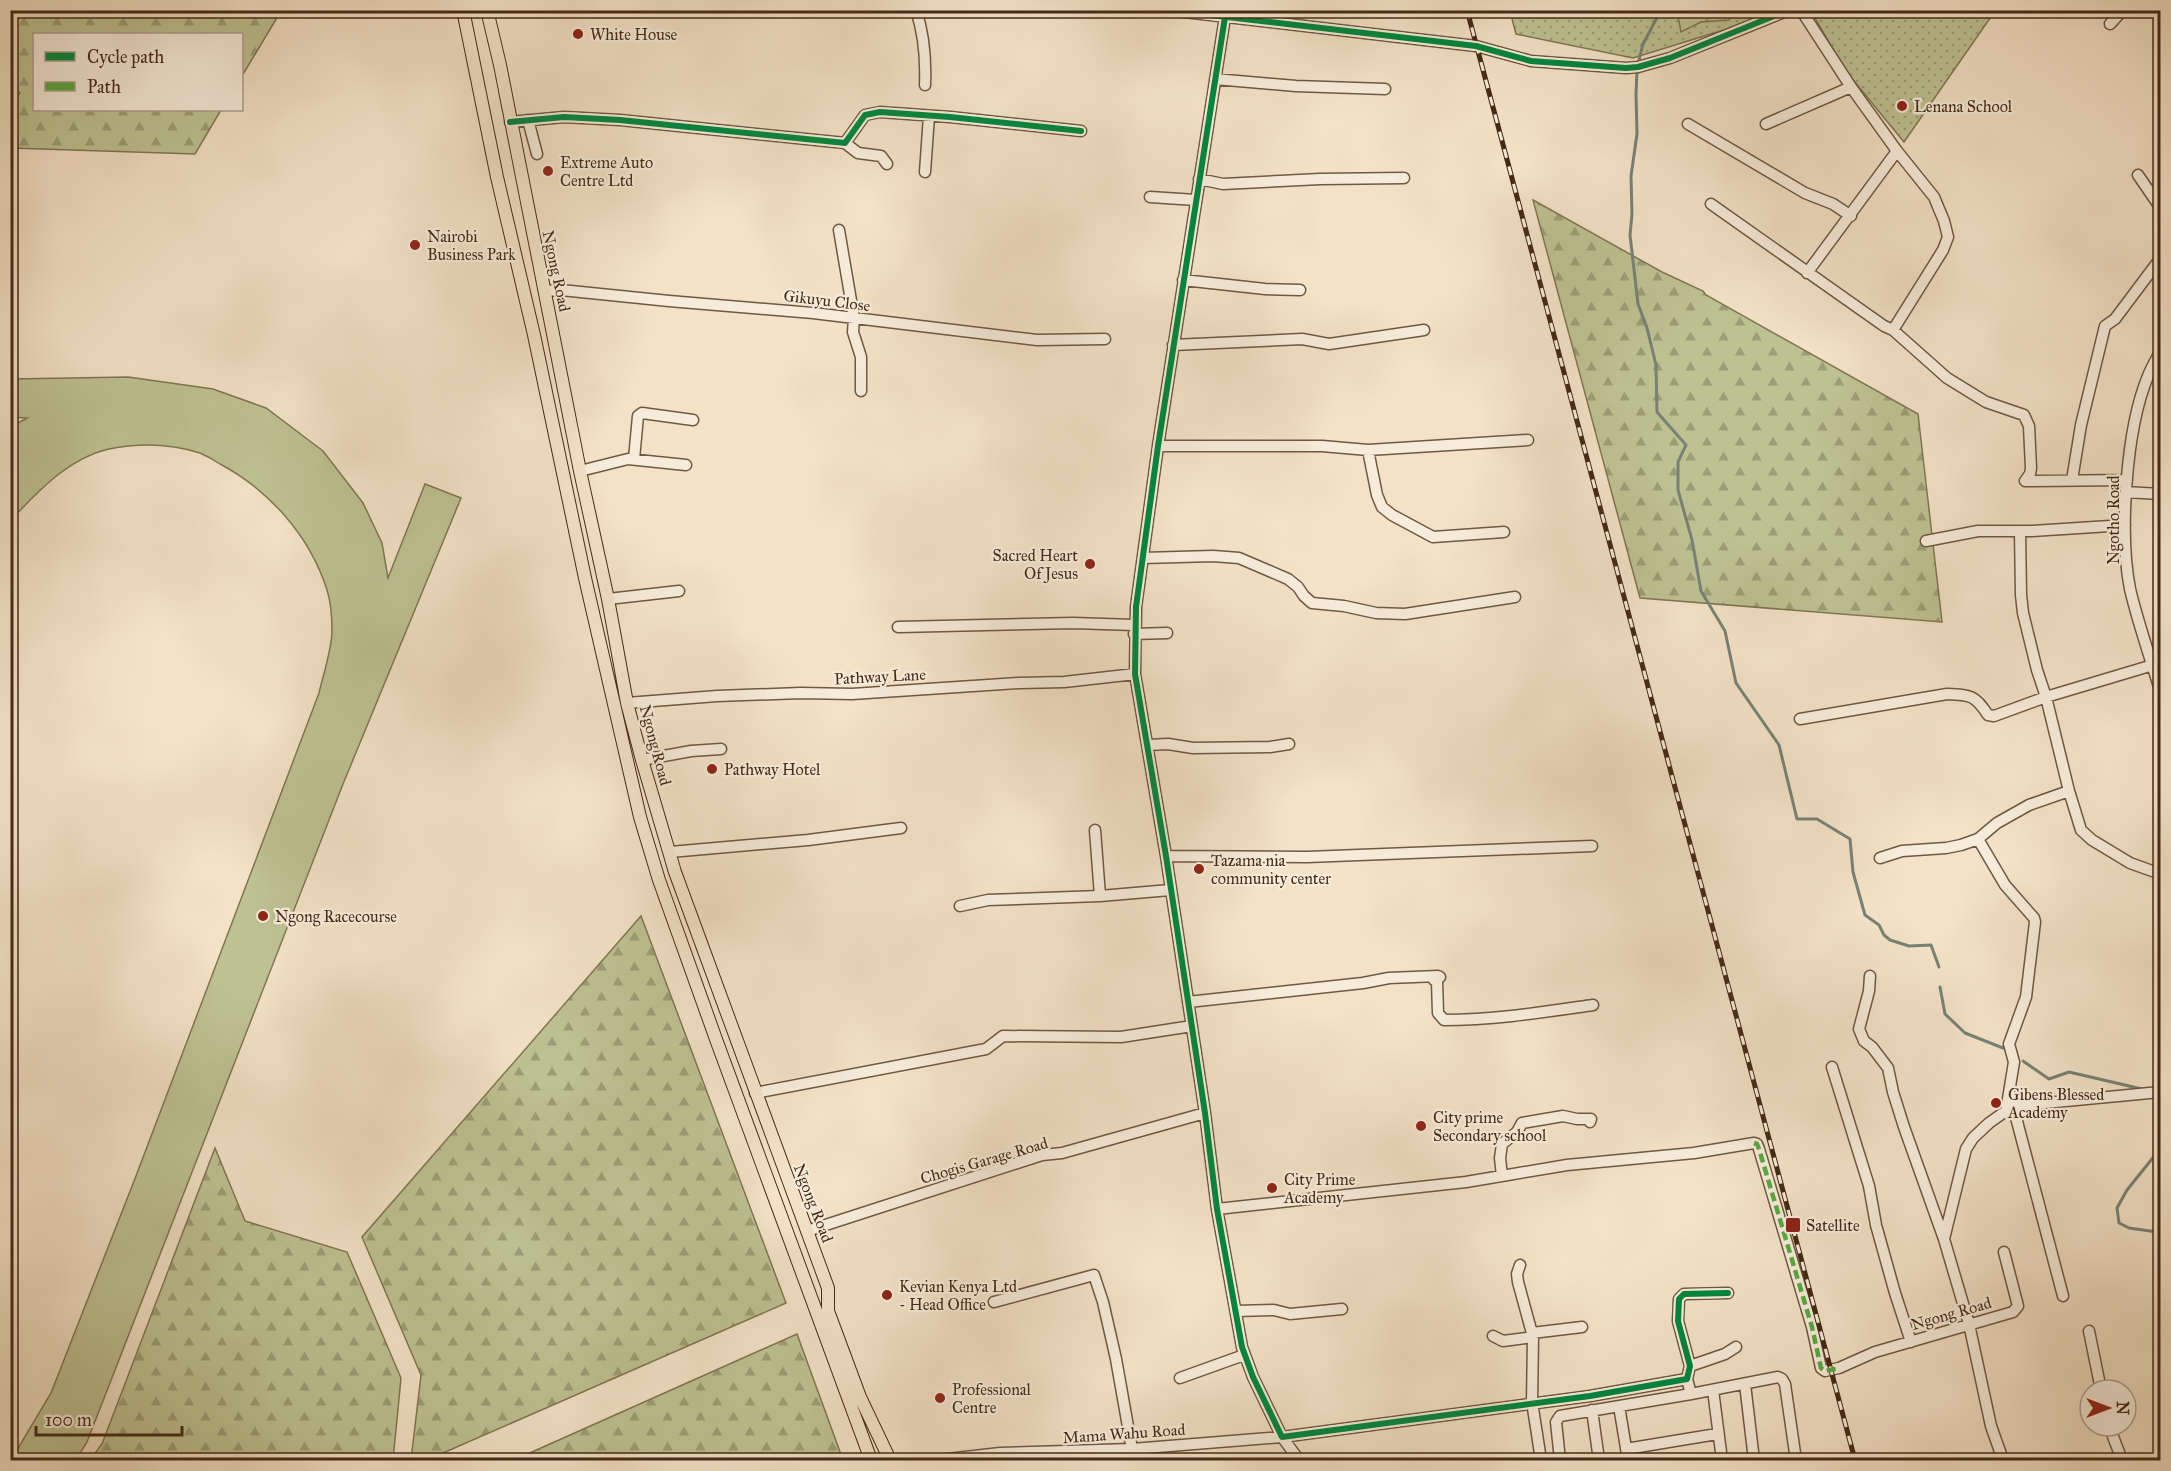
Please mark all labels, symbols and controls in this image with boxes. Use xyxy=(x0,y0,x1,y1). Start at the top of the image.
place label: White House xyxy=(590,25,677,44)
marker: White House xyxy=(571,27,585,41)
legend xyxy=(33,33,243,111)
text: Cycle path xyxy=(87,46,164,68)
text: Path xyxy=(87,76,121,98)
place label: Lenana School xyxy=(1914,97,2013,116)
marker: Lenana School xyxy=(1895,99,1909,113)
place label: Extreme Auto Centre Ltd xyxy=(560,153,653,190)
marker: Extreme Auto Centre Ltd xyxy=(541,164,555,178)
place label: Nairobi Business Park xyxy=(427,227,516,264)
street label: Ngong Road xyxy=(538,229,574,314)
marker: Nairobi Business Park xyxy=(408,238,422,252)
street label: Gikuyu Close xyxy=(782,286,872,315)
street label: Ngotho Road xyxy=(2104,475,2124,565)
place label: Sacred Heart Of Jesus xyxy=(993,546,1078,584)
marker: Sacred Heart Of Jesus xyxy=(1083,557,1097,571)
street label: Pathway Lane xyxy=(834,665,927,688)
street label: Ngong Road xyxy=(635,703,675,788)
place label: Pathway Hotel xyxy=(724,760,821,779)
marker: Pathway Hotel xyxy=(705,762,719,776)
place label: Tazama nia community center xyxy=(1211,851,1331,888)
marker: Tazama nia community center xyxy=(1192,862,1206,876)
place label: Ngong Racecourse xyxy=(275,907,397,927)
marker: Ngong Racecourse xyxy=(256,909,270,923)
place label: Gibens Blessed Academy xyxy=(2007,1085,2104,1122)
marker: Gibens Blessed Academy xyxy=(1989,1096,2003,1110)
place label: City prime Secondary school xyxy=(1433,1108,1547,1145)
marker: City prime Secondary school xyxy=(1414,1119,1428,1133)
street label: Chogis Garage Road xyxy=(918,1133,1050,1189)
street label: Ngong Road xyxy=(789,1161,837,1246)
place label: City Prime Academy xyxy=(1283,1170,1356,1207)
marker: City Prime Academy xyxy=(1265,1181,1279,1195)
marker: Satellite xyxy=(1784,1216,1802,1234)
place label: Satellite xyxy=(1806,1216,1860,1235)
place label: Kevian Kenya Ltd - Head Office xyxy=(899,1277,1017,1314)
marker: Kevian Kenya Ltd - Head Office xyxy=(880,1288,894,1302)
street label: Ngong Road xyxy=(1909,1293,1994,1335)
north arrow xyxy=(2078,1378,2138,1438)
place label: Professional Centre xyxy=(952,1380,1032,1417)
marker: Professional Centre xyxy=(933,1391,947,1405)
scale bar xyxy=(36,1399,182,1437)
text: N xyxy=(2113,1401,2132,1415)
text: 100 m xyxy=(45,1409,92,1431)
street label: Mama Wahu Road xyxy=(1062,1420,1186,1447)

